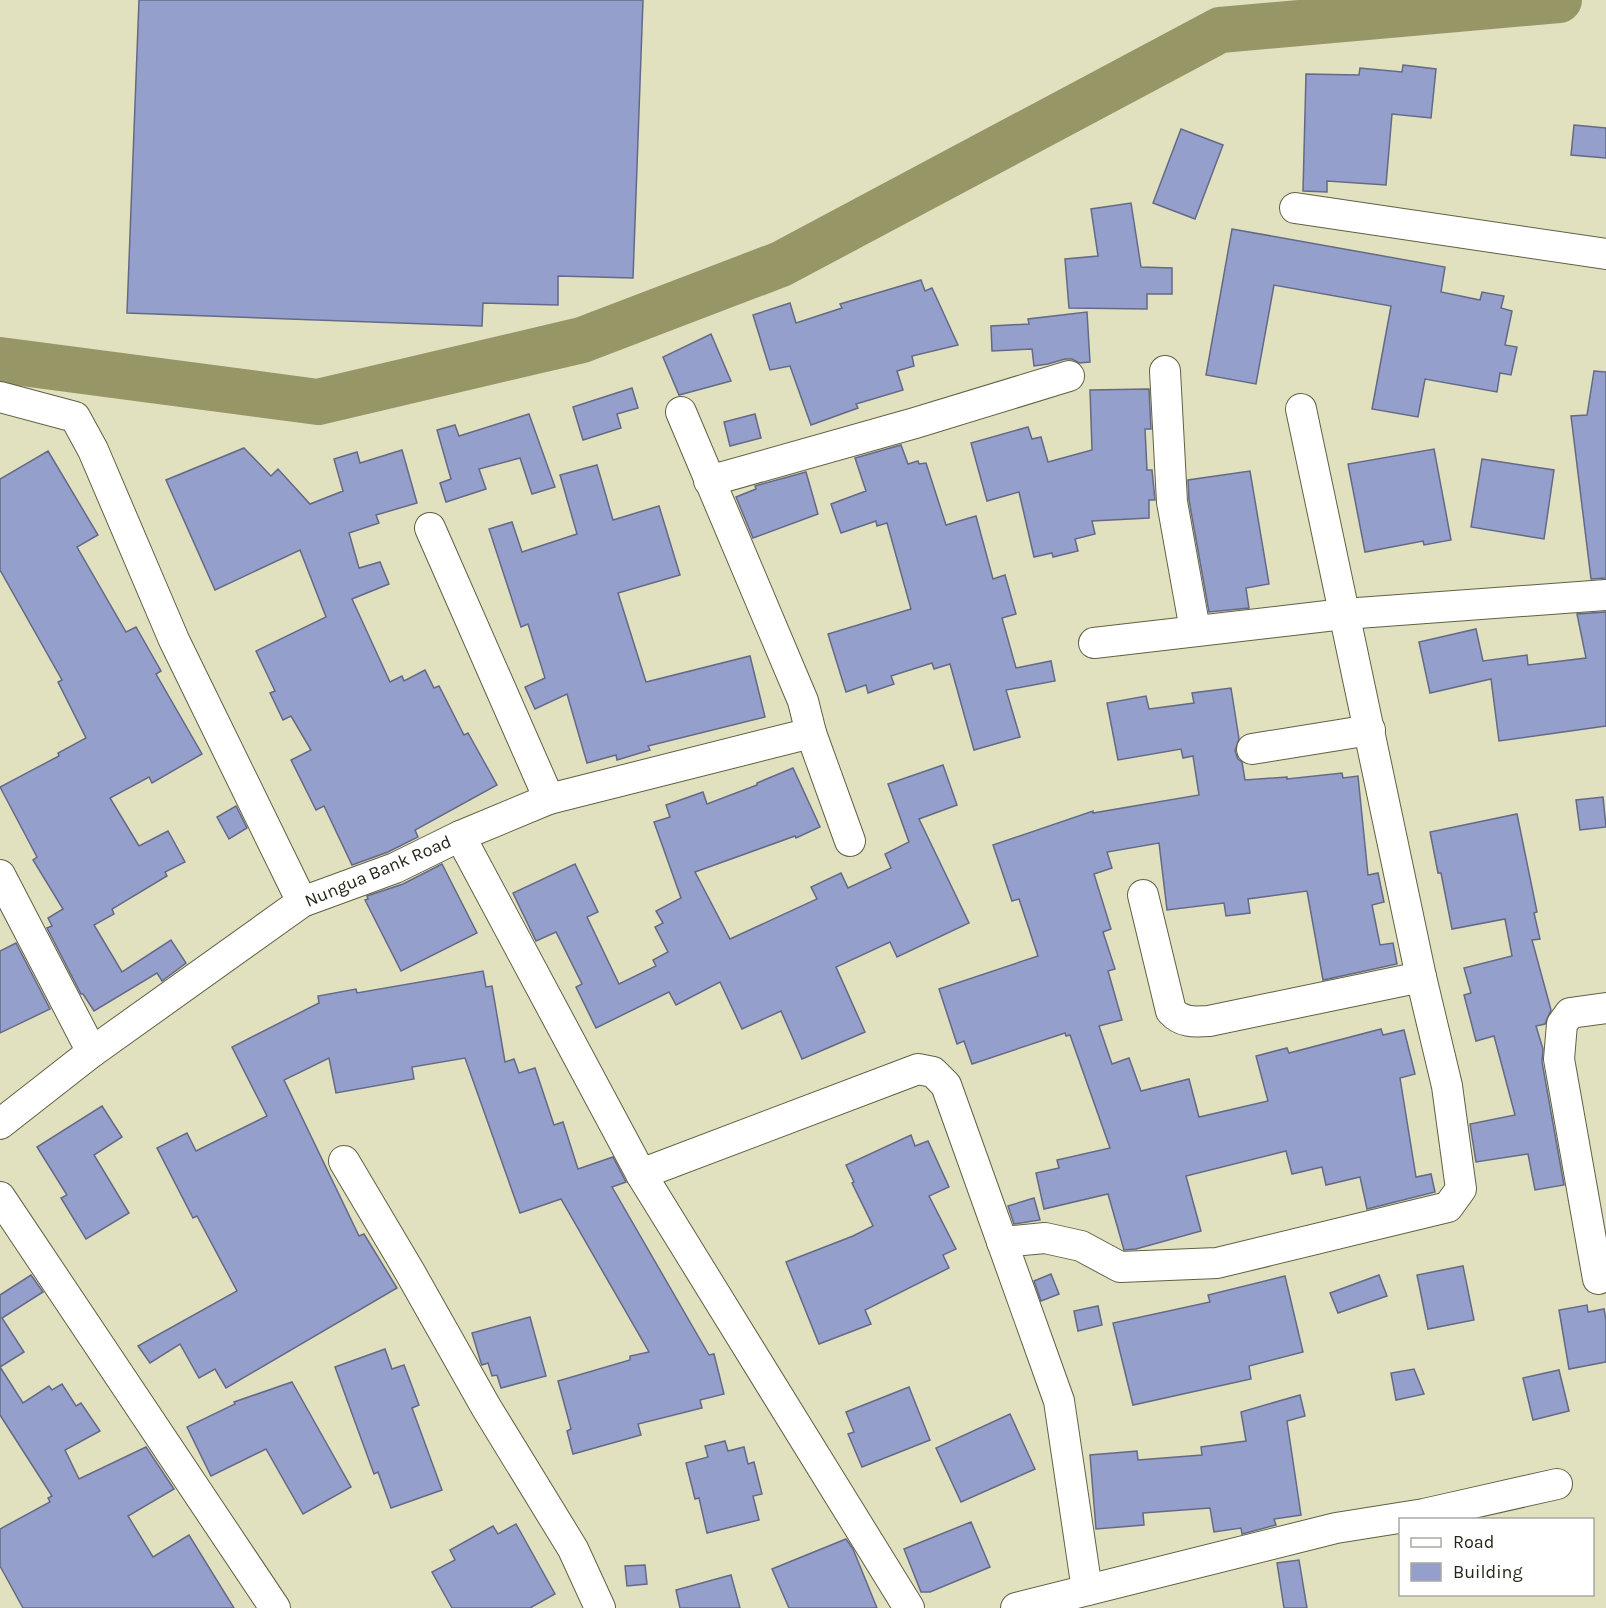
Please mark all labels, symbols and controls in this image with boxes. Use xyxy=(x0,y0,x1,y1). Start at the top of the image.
street label: Nungua Bank Road xyxy=(301,830,455,912)
legend xyxy=(1399,1518,1594,1596)
text: Road xyxy=(1453,1531,1494,1553)
text: Building xyxy=(1453,1561,1523,1583)

